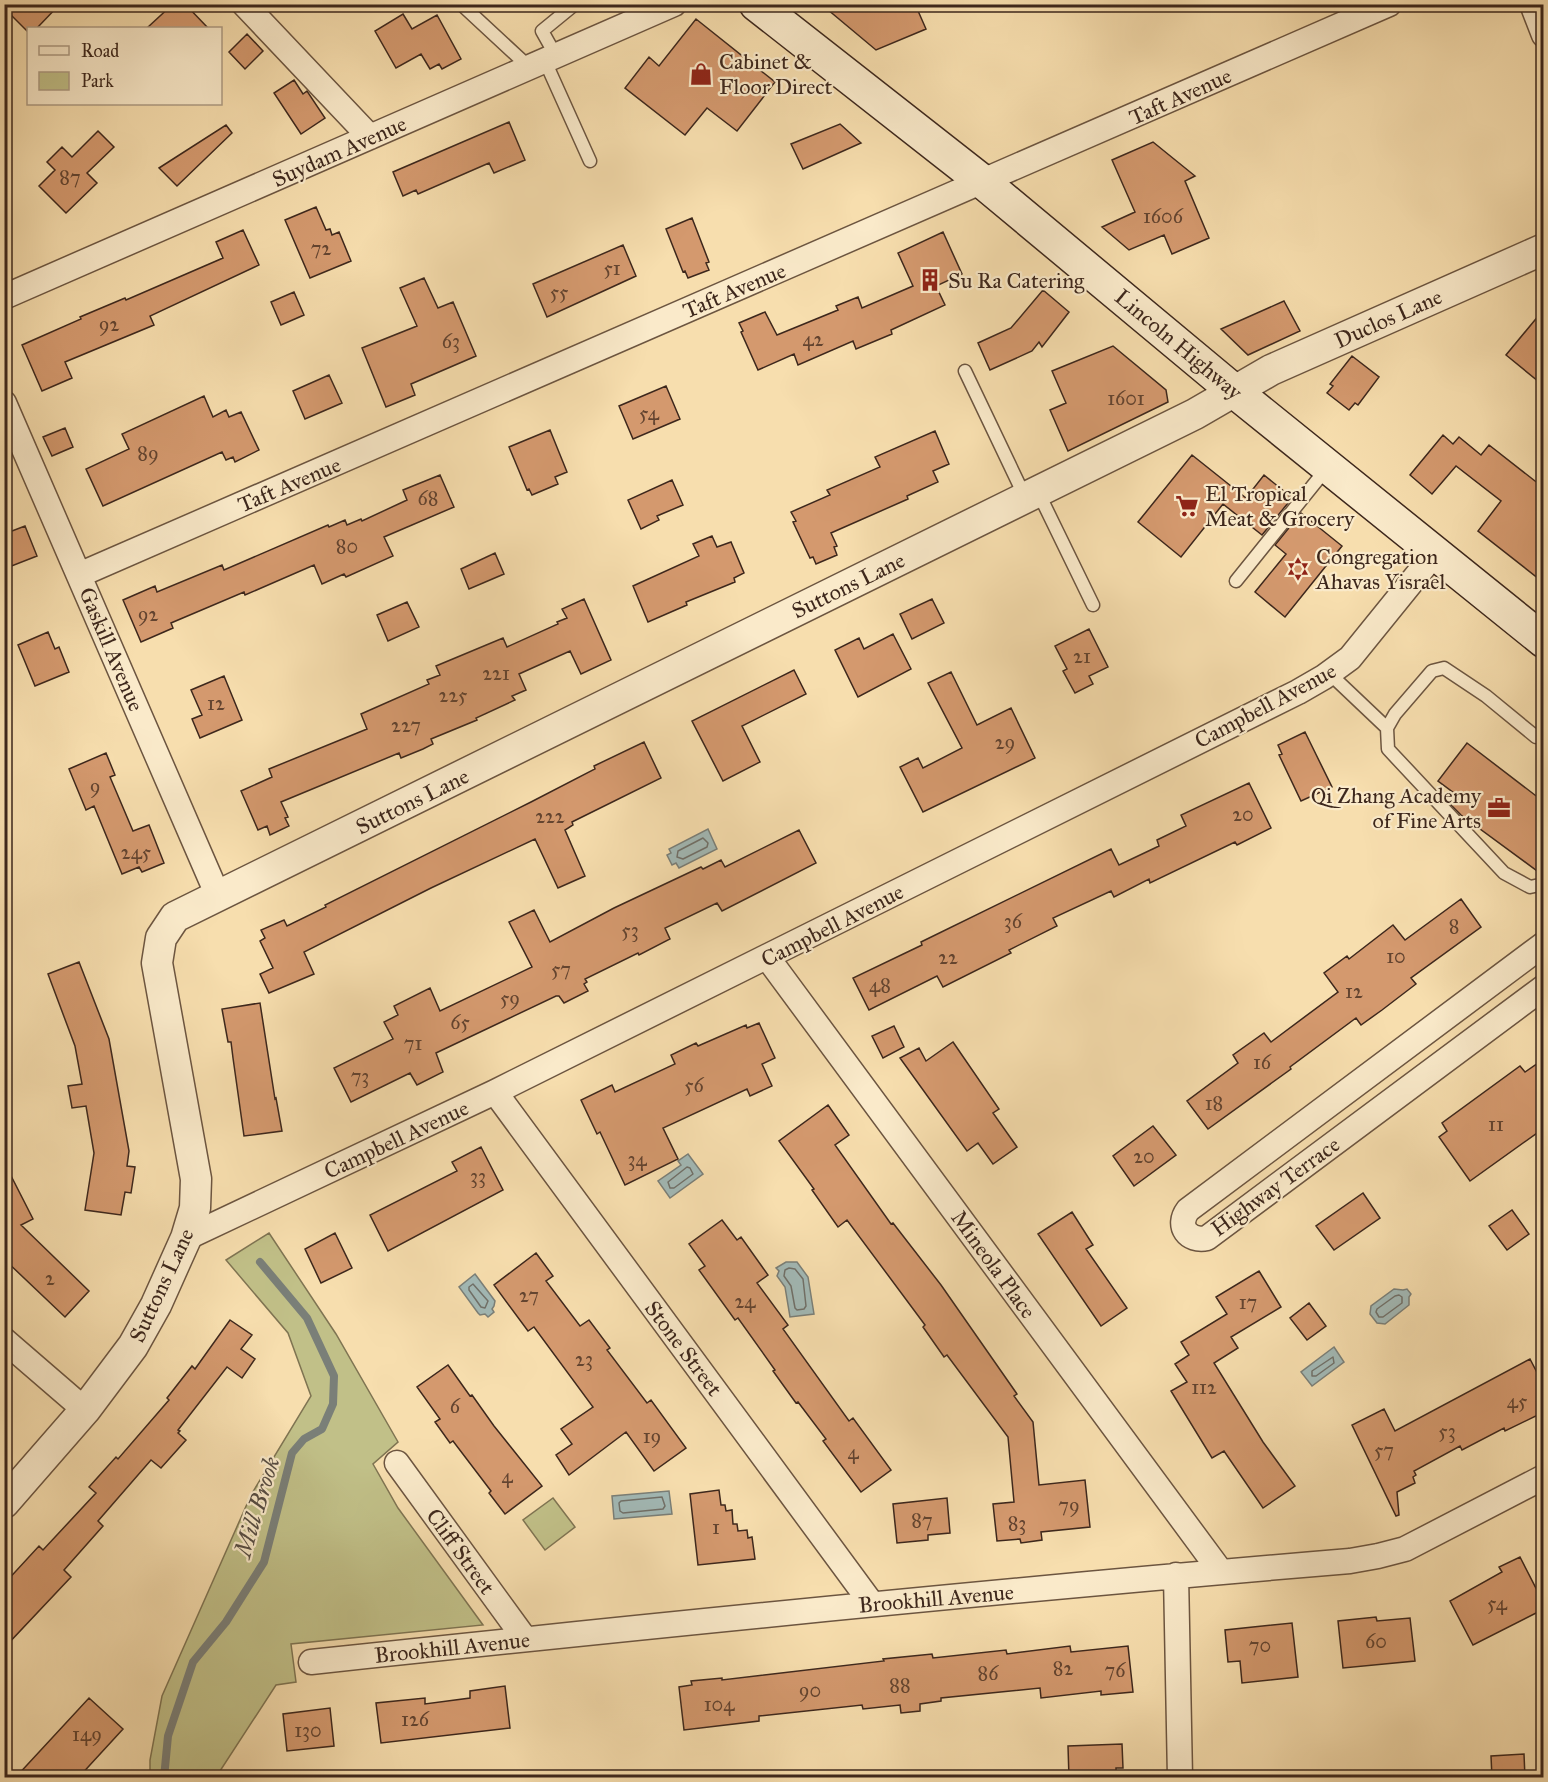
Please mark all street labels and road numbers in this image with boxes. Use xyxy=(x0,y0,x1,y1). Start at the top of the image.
street label: Taft Avenue xyxy=(1125,62,1236,131)
street label: Suydam Avenue xyxy=(268,110,410,193)
street label: Taft Avenue xyxy=(679,257,790,324)
street label: Lincoln Highway xyxy=(1109,283,1248,406)
street label: Duclos Lane xyxy=(1330,283,1446,354)
street label: Taft Avenue xyxy=(234,451,345,518)
street label: Suttons Lane xyxy=(787,546,909,624)
street label: Gaskill Avenue xyxy=(73,583,150,715)
street label: Campbell Avenue xyxy=(1190,657,1341,754)
street label: Suttons Lane xyxy=(351,762,473,840)
street label: Campbell Avenue xyxy=(756,878,908,973)
street label: Campbell Avenue xyxy=(320,1094,473,1185)
street label: Highway Terrace xyxy=(1206,1131,1345,1242)
street label: Mineola Place xyxy=(945,1205,1042,1324)
street label: Suttons Lane xyxy=(123,1224,200,1346)
street label: Stone Street xyxy=(639,1295,728,1401)
street label: Cliff Street xyxy=(420,1503,501,1600)
street label: Brookhill Avenue xyxy=(857,1578,1015,1619)
street label: Brookhill Avenue xyxy=(373,1626,531,1669)

